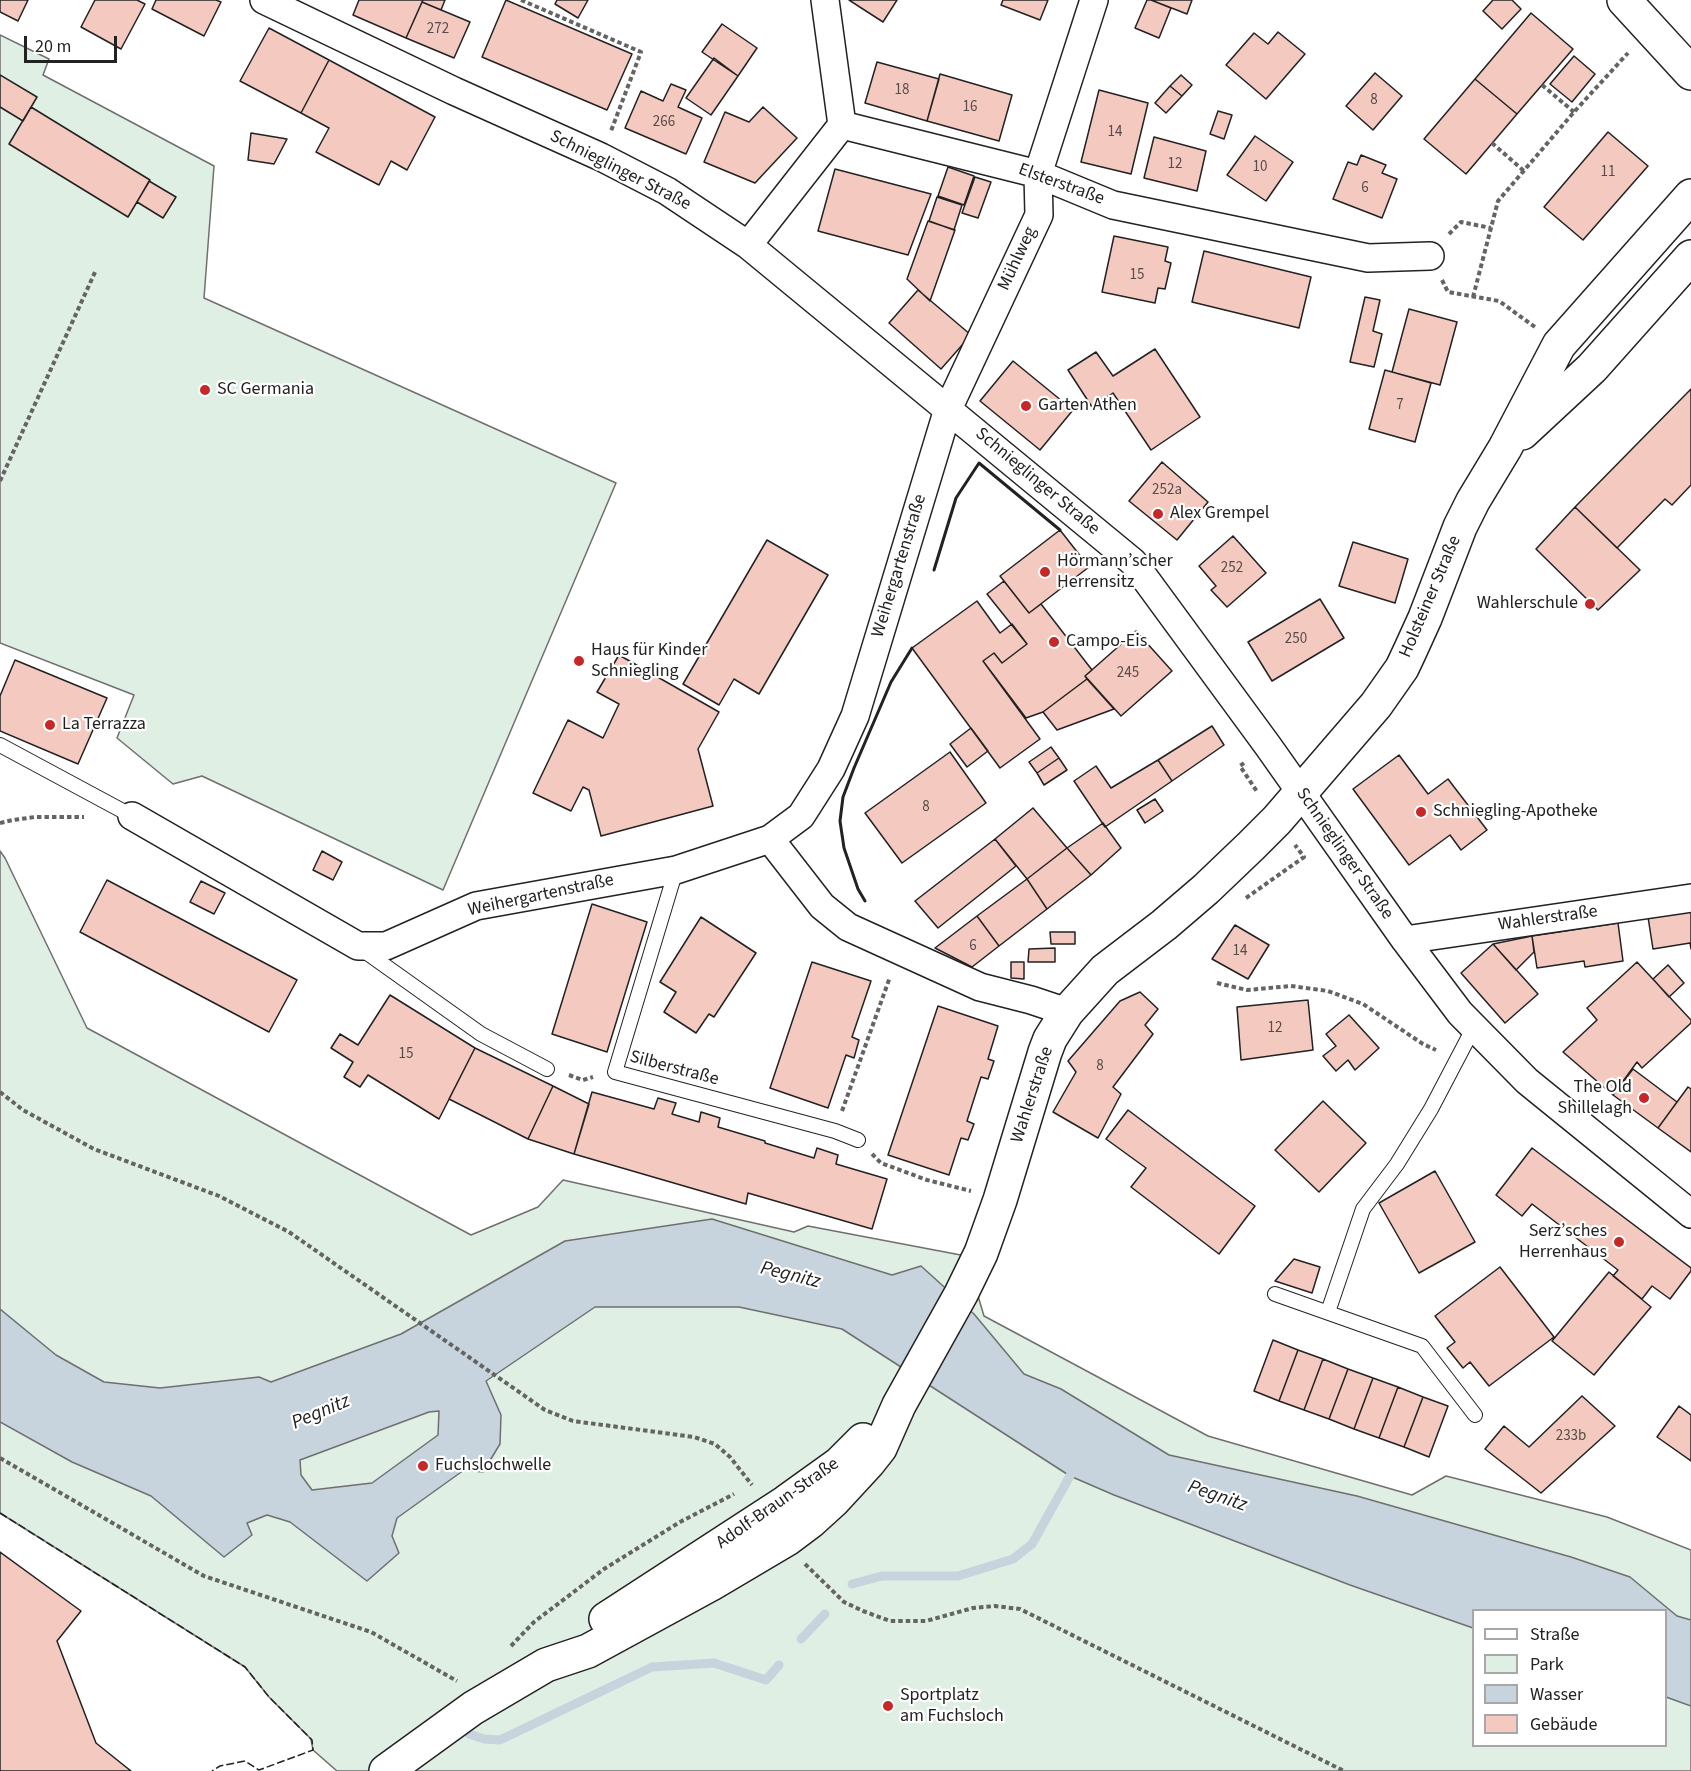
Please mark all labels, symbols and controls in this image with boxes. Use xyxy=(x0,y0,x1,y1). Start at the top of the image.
house number: 272 xyxy=(427,21,449,39)
scale bar xyxy=(27,24,120,62)
text: 20 m xyxy=(35,34,71,59)
house number: 18 xyxy=(895,82,909,100)
house number: 8 xyxy=(1370,92,1378,110)
house number: 16 xyxy=(963,99,977,117)
house number: 266 xyxy=(653,114,675,132)
house number: 14 xyxy=(1108,124,1122,142)
street label: Schnieglinger Straße xyxy=(546,126,694,216)
house number: 12 xyxy=(1168,156,1182,174)
house number: 10 xyxy=(1253,159,1267,177)
street label: Elsterstraße xyxy=(1015,160,1107,210)
house number: 11 xyxy=(1601,164,1615,182)
house number: 6 xyxy=(1361,180,1369,198)
street label: Mühlweg xyxy=(994,224,1042,294)
house number: 15 xyxy=(1130,267,1144,285)
place label: SC Germania xyxy=(217,379,314,401)
marker: SC Germania xyxy=(198,383,212,397)
place label: Garten Athen xyxy=(1038,395,1137,417)
house number: 7 xyxy=(1396,397,1404,415)
marker: Garten Athen xyxy=(1019,399,1033,413)
street label: Schnieglinger Straße xyxy=(970,424,1104,540)
house number: 252a xyxy=(1152,482,1182,500)
street label: Weihergartenstraße xyxy=(868,492,932,640)
place label: Alex Grempel xyxy=(1170,503,1269,525)
marker: Alex Grempel xyxy=(1151,507,1165,521)
street label: Holsteiner Straße xyxy=(1396,533,1466,661)
place label: Hörmann’scher Herrensitz xyxy=(1057,551,1173,594)
house number: 252 xyxy=(1221,560,1243,578)
marker: Hörmann’scher Herrensitz xyxy=(1038,565,1052,579)
place label: Wahlerschule xyxy=(1477,593,1578,615)
marker: Wahlerschule xyxy=(1583,597,1597,611)
place label: Campo-Eis xyxy=(1066,631,1147,653)
house number: 250 xyxy=(1285,631,1307,649)
marker: Campo-Eis xyxy=(1047,635,1061,649)
place label: Haus für Kinder Schniegling xyxy=(591,640,707,682)
marker: Haus für Kinder Schniegling xyxy=(572,654,586,668)
house number: 245 xyxy=(1117,665,1139,683)
place label: La Terrazza xyxy=(62,714,146,736)
marker: La Terrazza xyxy=(43,718,57,732)
street label: Schnieglinger Straße xyxy=(1291,784,1397,924)
house number: 8 xyxy=(922,799,930,817)
place label: Schniegling-Apotheke xyxy=(1433,801,1598,823)
marker: Schniegling-Apotheke xyxy=(1414,805,1428,819)
street label: Weihergartenstraße xyxy=(466,870,616,922)
street label: Wahlerstraße xyxy=(1497,901,1599,937)
house number: 6 xyxy=(969,938,977,956)
house number: 14 xyxy=(1233,943,1247,961)
house number: 12 xyxy=(1268,1020,1282,1038)
street label: Wahlerstraße xyxy=(1007,1044,1059,1146)
house number: 15 xyxy=(399,1046,413,1064)
street label: Silberstraße xyxy=(627,1047,721,1091)
house number: 8 xyxy=(1096,1058,1104,1076)
place label: The Old Shillelagh xyxy=(1558,1077,1632,1120)
marker: The Old Shillelagh xyxy=(1637,1091,1651,1105)
place label: Serz’sches Herrenhaus xyxy=(1519,1221,1607,1264)
marker: Serz’sches Herrenhaus xyxy=(1612,1235,1626,1249)
water label: Pegnitz xyxy=(758,1257,822,1295)
water label: Pegnitz xyxy=(288,1390,354,1436)
house number: 233b xyxy=(1556,1428,1586,1446)
street label: Adolf-Braun-Straße xyxy=(713,1454,843,1554)
place label: Fuchslochwelle xyxy=(435,1455,551,1477)
marker: Fuchslochwelle xyxy=(416,1459,430,1473)
water label: Pegnitz xyxy=(1184,1476,1250,1518)
legend xyxy=(1472,1609,1667,1747)
text: Straße xyxy=(1530,1622,1579,1647)
text: Park xyxy=(1530,1652,1564,1677)
text: Wasser xyxy=(1530,1682,1583,1707)
place label: Sportplatz am Fuchsloch xyxy=(900,1685,1004,1728)
marker: Sportplatz am Fuchsloch xyxy=(881,1699,895,1713)
text: Gebäude xyxy=(1530,1712,1598,1737)

